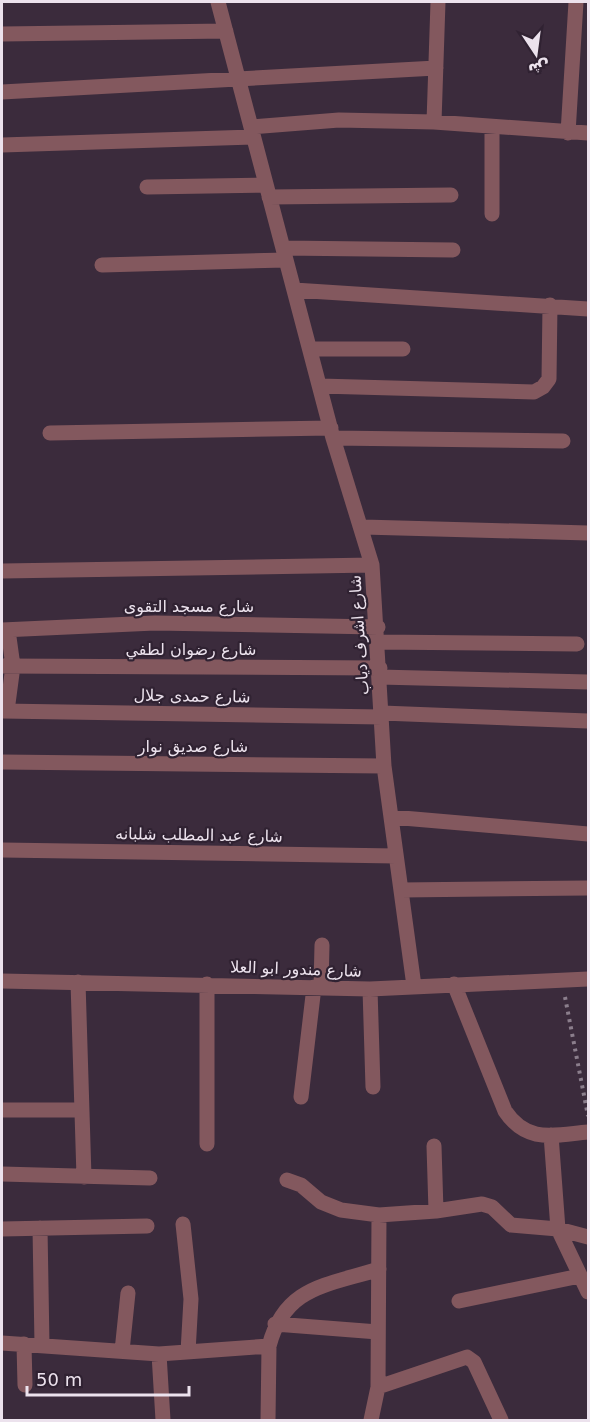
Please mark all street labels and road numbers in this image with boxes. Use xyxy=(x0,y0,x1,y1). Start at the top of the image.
street label: شارع اشرف دياب xyxy=(345,574,374,696)
street label: شارع مسجد التقوى xyxy=(124,597,254,617)
street label: شارع رضوان لطفي xyxy=(126,640,256,660)
street label: شارع حمدى جلال xyxy=(133,685,251,708)
street label: شارع صديق نوار xyxy=(137,737,248,757)
street label: شارع عبد المطلب شلبانه xyxy=(115,824,283,847)
street label: شارع مندور ابو العلا xyxy=(230,957,362,982)

